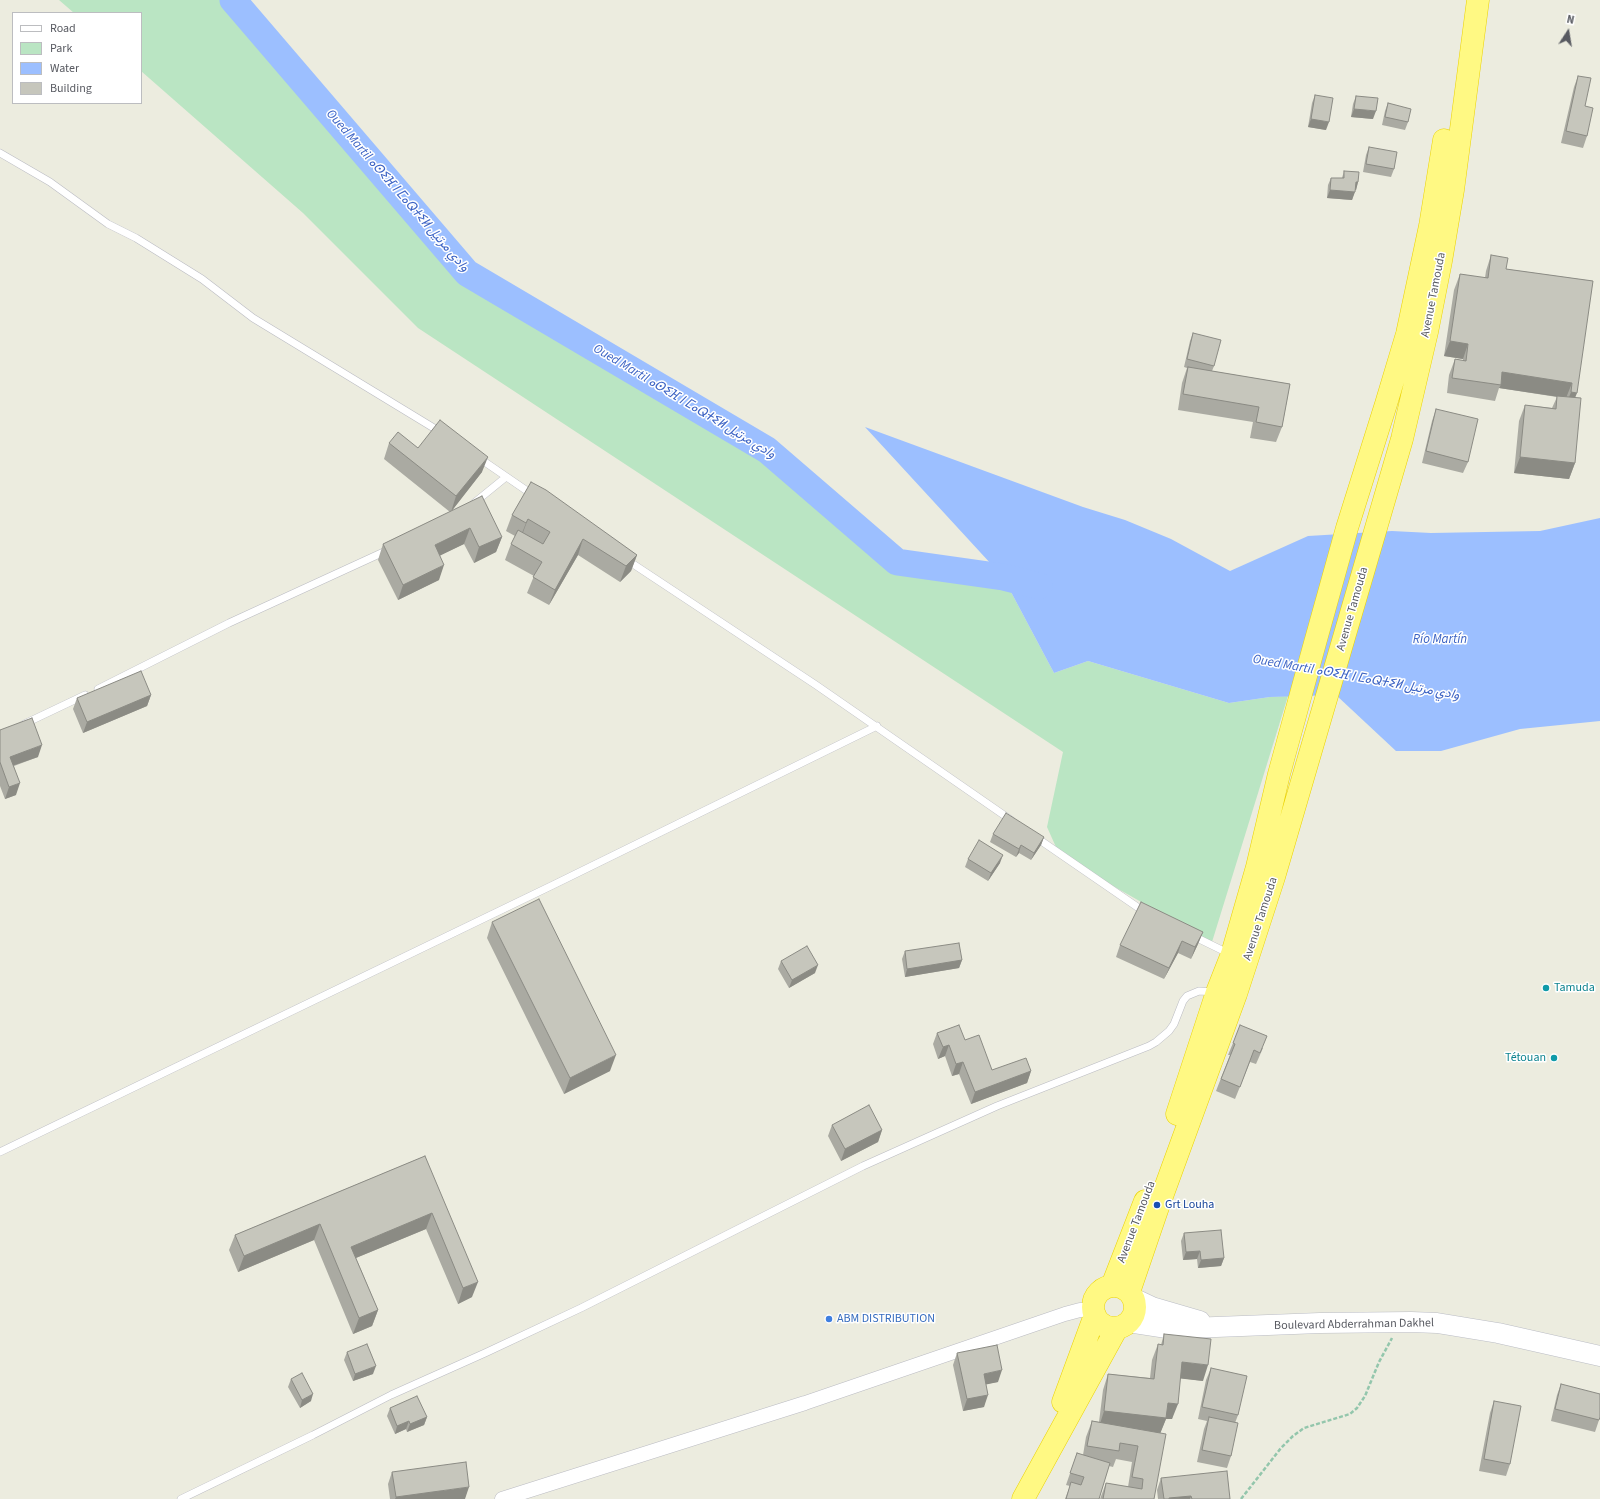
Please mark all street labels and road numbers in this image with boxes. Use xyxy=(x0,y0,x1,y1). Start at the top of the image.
street label: Avenue Tamouda xyxy=(1419,251,1449,339)
street label: Avenue Tamouda xyxy=(1334,565,1372,653)
street label: Avenue Tamouda xyxy=(1241,876,1281,962)
street label: Avenue Tamouda xyxy=(1115,1179,1159,1265)
street label: Boulevard Abderrahman Dakhel xyxy=(1274,1316,1434,1334)

